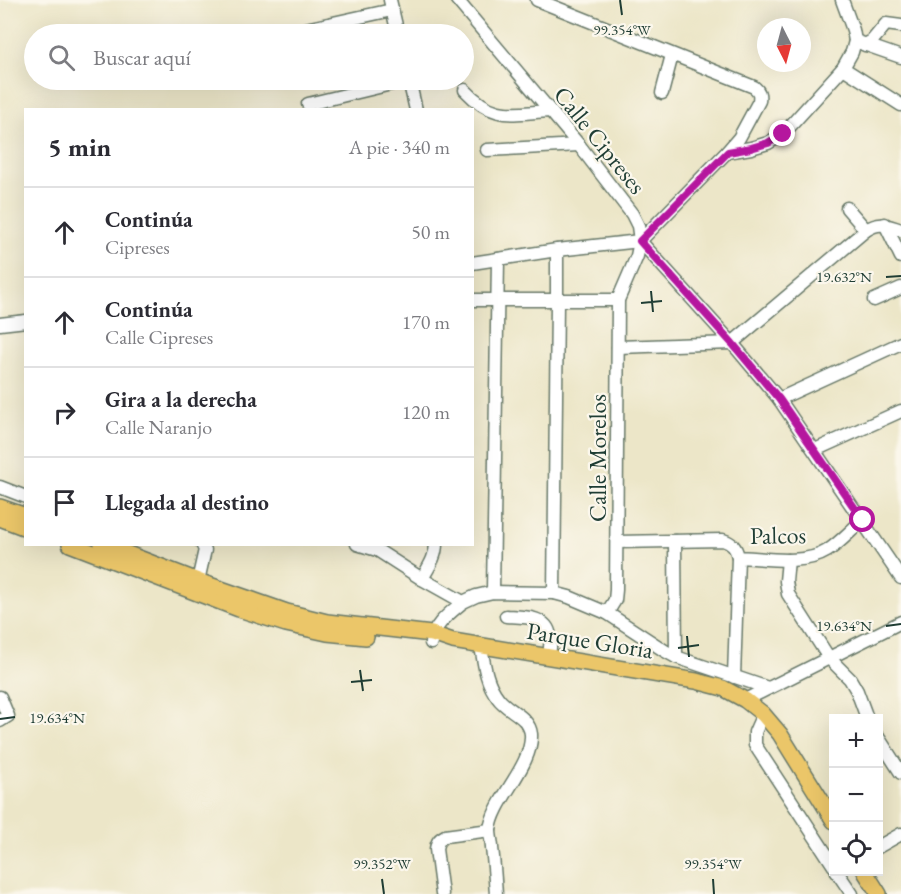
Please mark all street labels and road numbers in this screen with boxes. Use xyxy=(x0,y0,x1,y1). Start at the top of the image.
street label: Calle Cipreses xyxy=(547,80,653,200)
street label: Calle Morelos xyxy=(582,394,613,522)
street label: Palcos xyxy=(750,519,806,551)
street label: Parque Gloria xyxy=(525,615,656,665)

